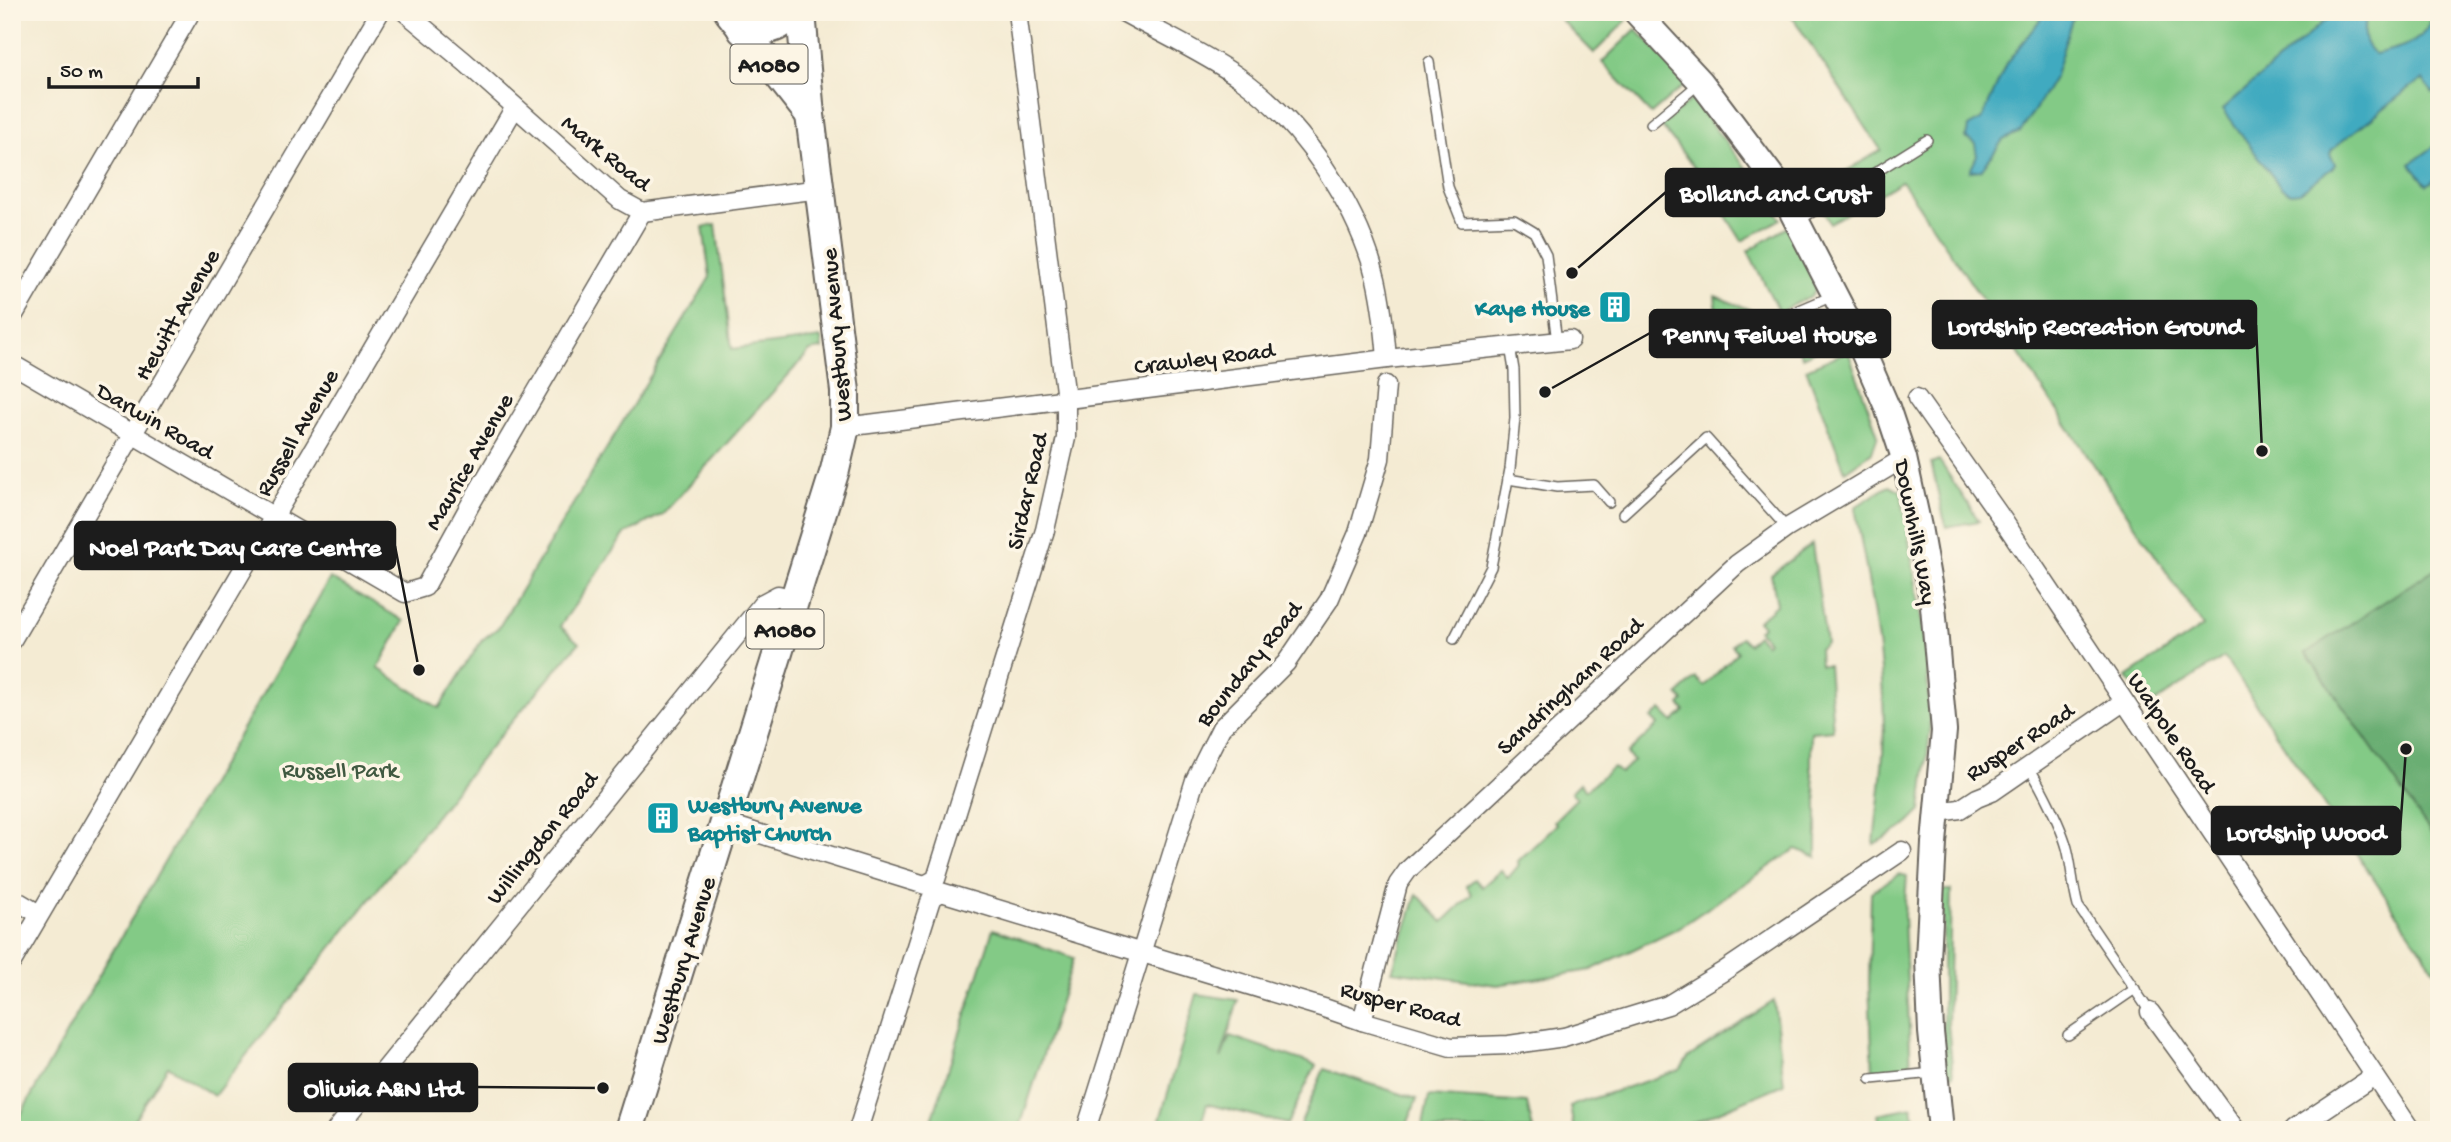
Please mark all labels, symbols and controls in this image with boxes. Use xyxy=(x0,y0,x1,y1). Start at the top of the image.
road number: A1080 xyxy=(730,44,808,83)
scale bar xyxy=(49,46,198,90)
text: 50 m xyxy=(60,61,103,86)
street label: Mark Road xyxy=(554,110,657,201)
callout: Bolland and Crust xyxy=(1666,169,1884,216)
text: Bolland and Crust xyxy=(1679,181,1873,212)
street label: Hewitt Avenue xyxy=(130,244,229,387)
street label: Westbury Avenue xyxy=(816,246,860,422)
building icon: Kaye House xyxy=(1596,288,1634,326)
place label: Kaye House xyxy=(1474,296,1592,325)
callout: Lordship Recreation Ground xyxy=(1933,301,2256,348)
callout: Penny Feiwel House xyxy=(1650,310,1890,357)
text: Lordship Recreation Ground xyxy=(1947,314,2246,345)
text: Penny Feiwel House xyxy=(1662,322,1878,353)
street label: Crawley Road xyxy=(1133,337,1278,383)
street label: Russell Avenue xyxy=(251,364,347,503)
street label: Darwin Road xyxy=(89,377,220,469)
street label: Maurice Avenue xyxy=(420,389,522,536)
street label: Sirdar Road xyxy=(1002,429,1057,553)
street label: Downhills Way xyxy=(1885,456,1942,608)
callout: Noel Park Day Care Centre xyxy=(75,522,395,569)
text: Noel Park Day Care Centre xyxy=(89,535,383,566)
street label: Boundary Road xyxy=(1191,595,1311,735)
road number: A1080 xyxy=(746,610,824,649)
street label: Sandringham Road xyxy=(1492,611,1652,763)
street label: Walpole Road xyxy=(2119,668,2222,801)
street label: Rusper Road xyxy=(1961,697,2082,790)
park label: Russell Park xyxy=(282,758,400,787)
street label: Willingdon Road xyxy=(481,765,607,911)
place label: Westbury Avenue Baptist Church xyxy=(687,793,863,850)
building icon: Westbury Avenue Baptist Church xyxy=(644,799,682,837)
callout: Lordship Wood xyxy=(2212,807,2400,854)
text: Lordship Wood xyxy=(2226,820,2389,851)
street label: Westbury Avenue xyxy=(646,873,725,1048)
street label: Rusper Road xyxy=(1337,976,1465,1037)
callout: Oliwia A&N Ltd xyxy=(289,1064,477,1111)
text: Oliwia A&N Ltd xyxy=(303,1076,465,1107)

